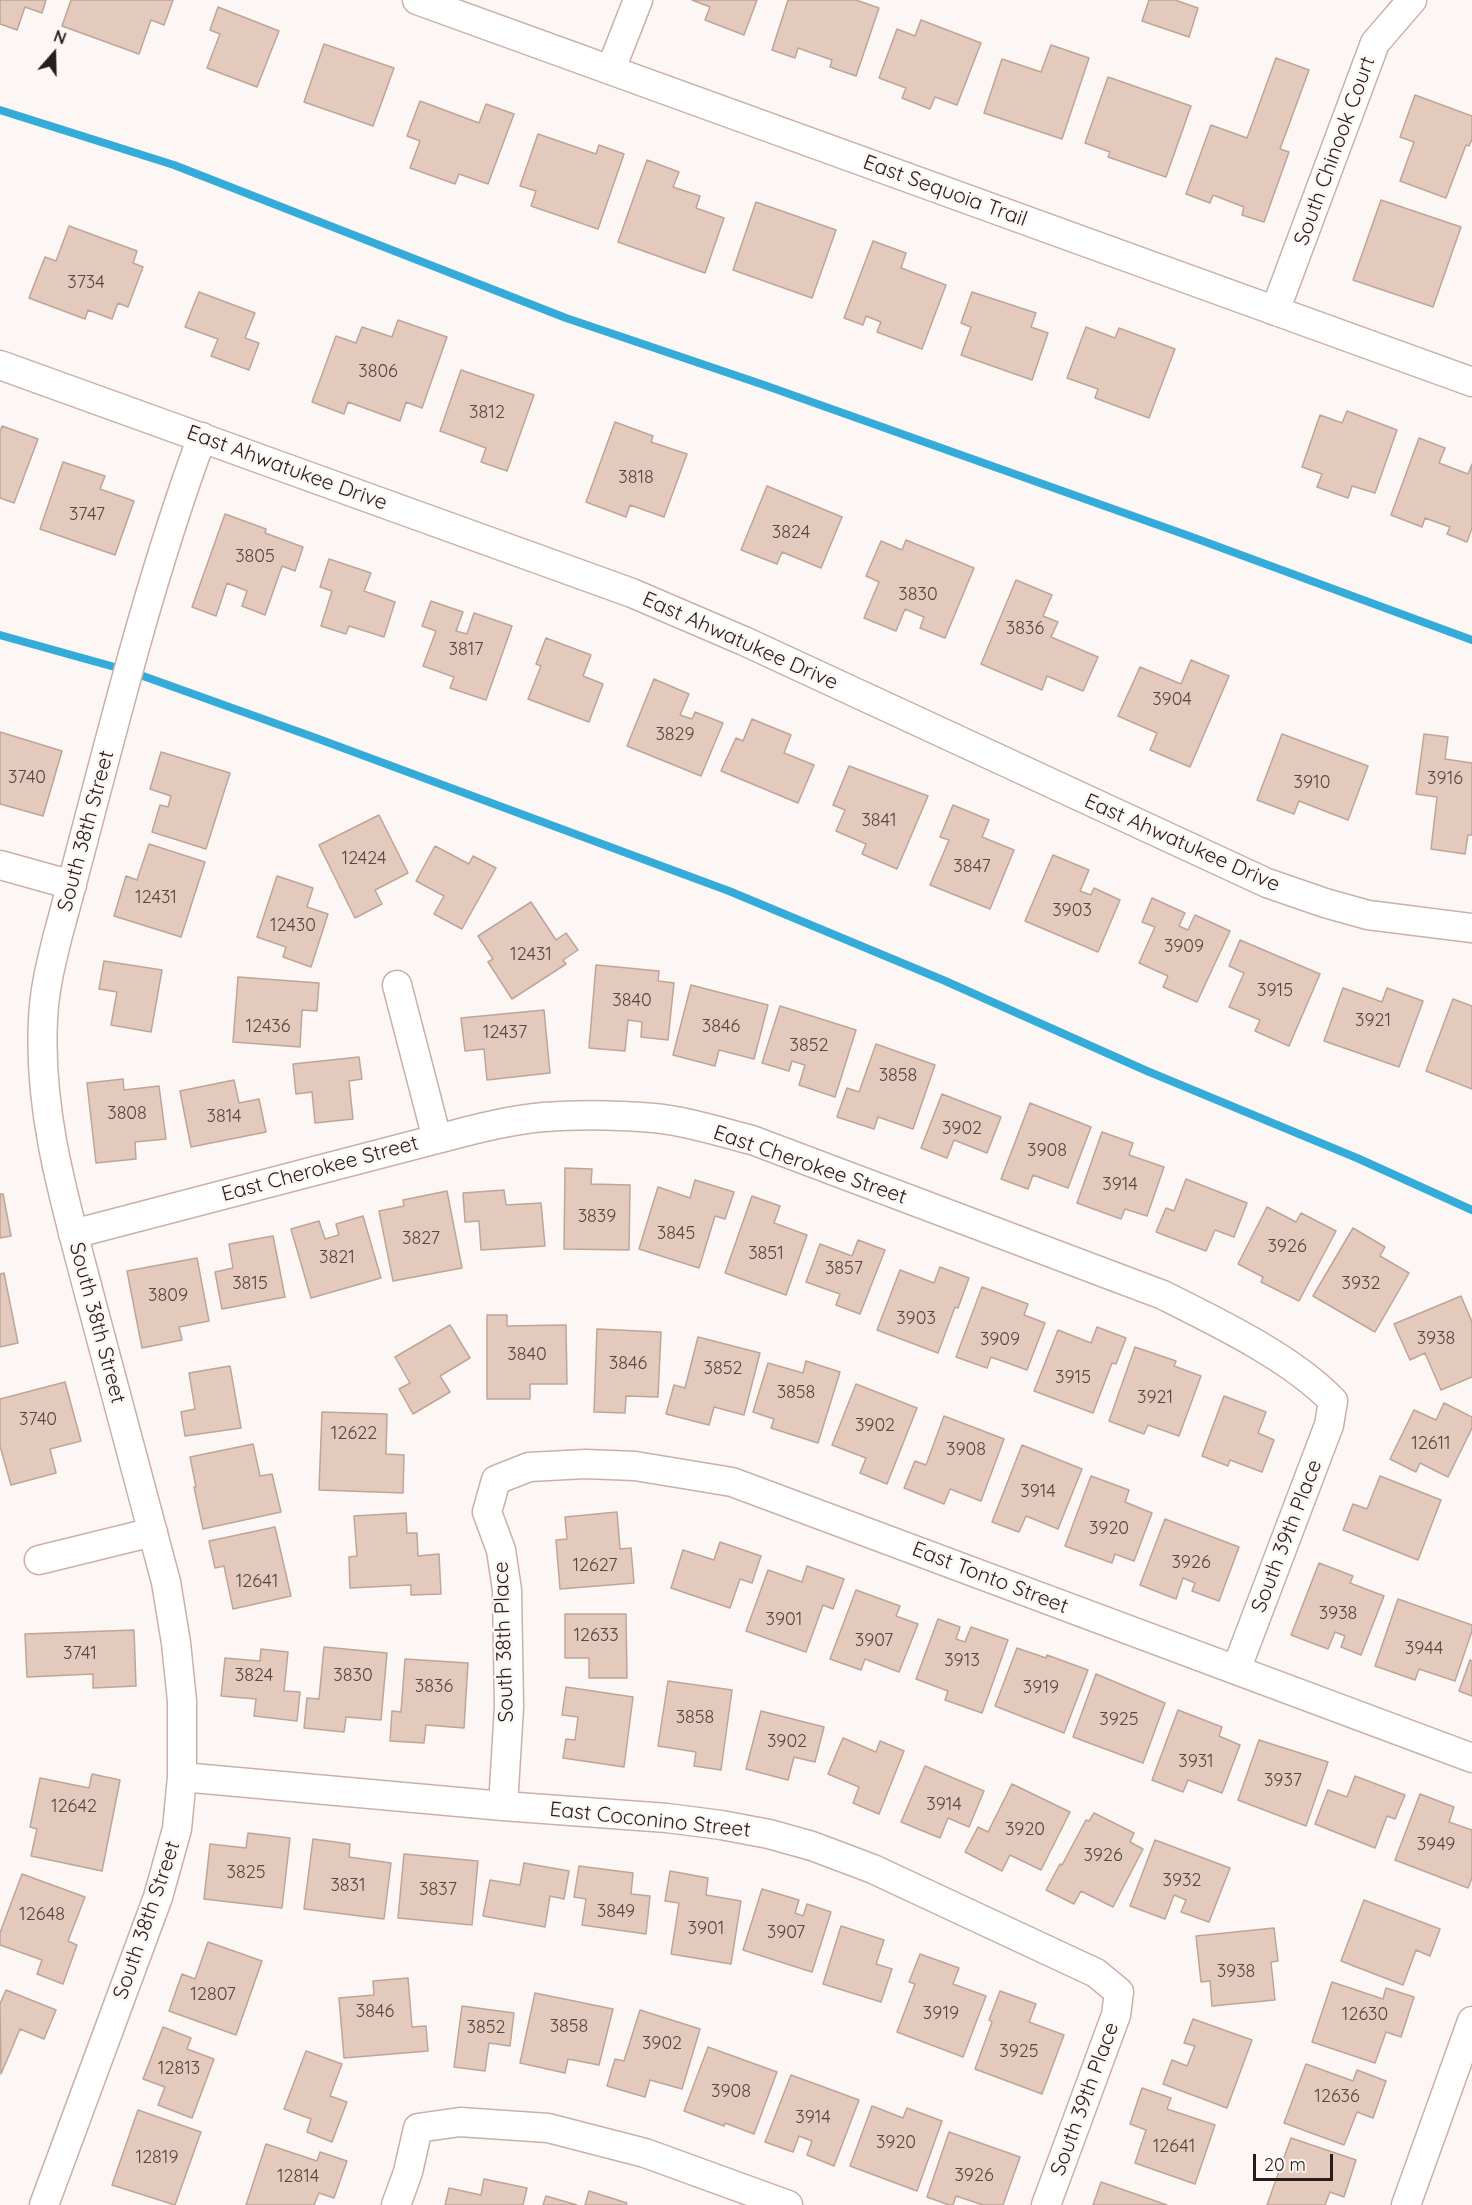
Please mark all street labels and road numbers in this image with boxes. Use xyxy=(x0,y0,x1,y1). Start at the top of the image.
street label: South Chinook Court xyxy=(1289,53,1381,249)
street label: East Sequoia Trail xyxy=(860,150,1030,232)
street label: East Ahwatukee Drive xyxy=(183,420,391,516)
street label: East Ahwatukee Drive xyxy=(638,587,842,695)
street label: South 38th Street xyxy=(52,748,120,914)
street label: East Ahwatukee Drive xyxy=(1080,789,1284,897)
street label: East Cherokee Street xyxy=(710,1120,910,1210)
street label: East Cherokee Street xyxy=(219,1131,421,1207)
street label: South 38th Street xyxy=(63,1240,131,1406)
street label: South 39th Place xyxy=(1246,1456,1328,1616)
street label: East Tonto Street xyxy=(908,1537,1072,1619)
street label: South 38th Place xyxy=(489,1561,519,1723)
street label: East Coconino Street xyxy=(548,1797,752,1843)
street label: South 38th Street xyxy=(108,1838,186,2002)
street label: South 39th Place xyxy=(1046,2019,1124,2179)

